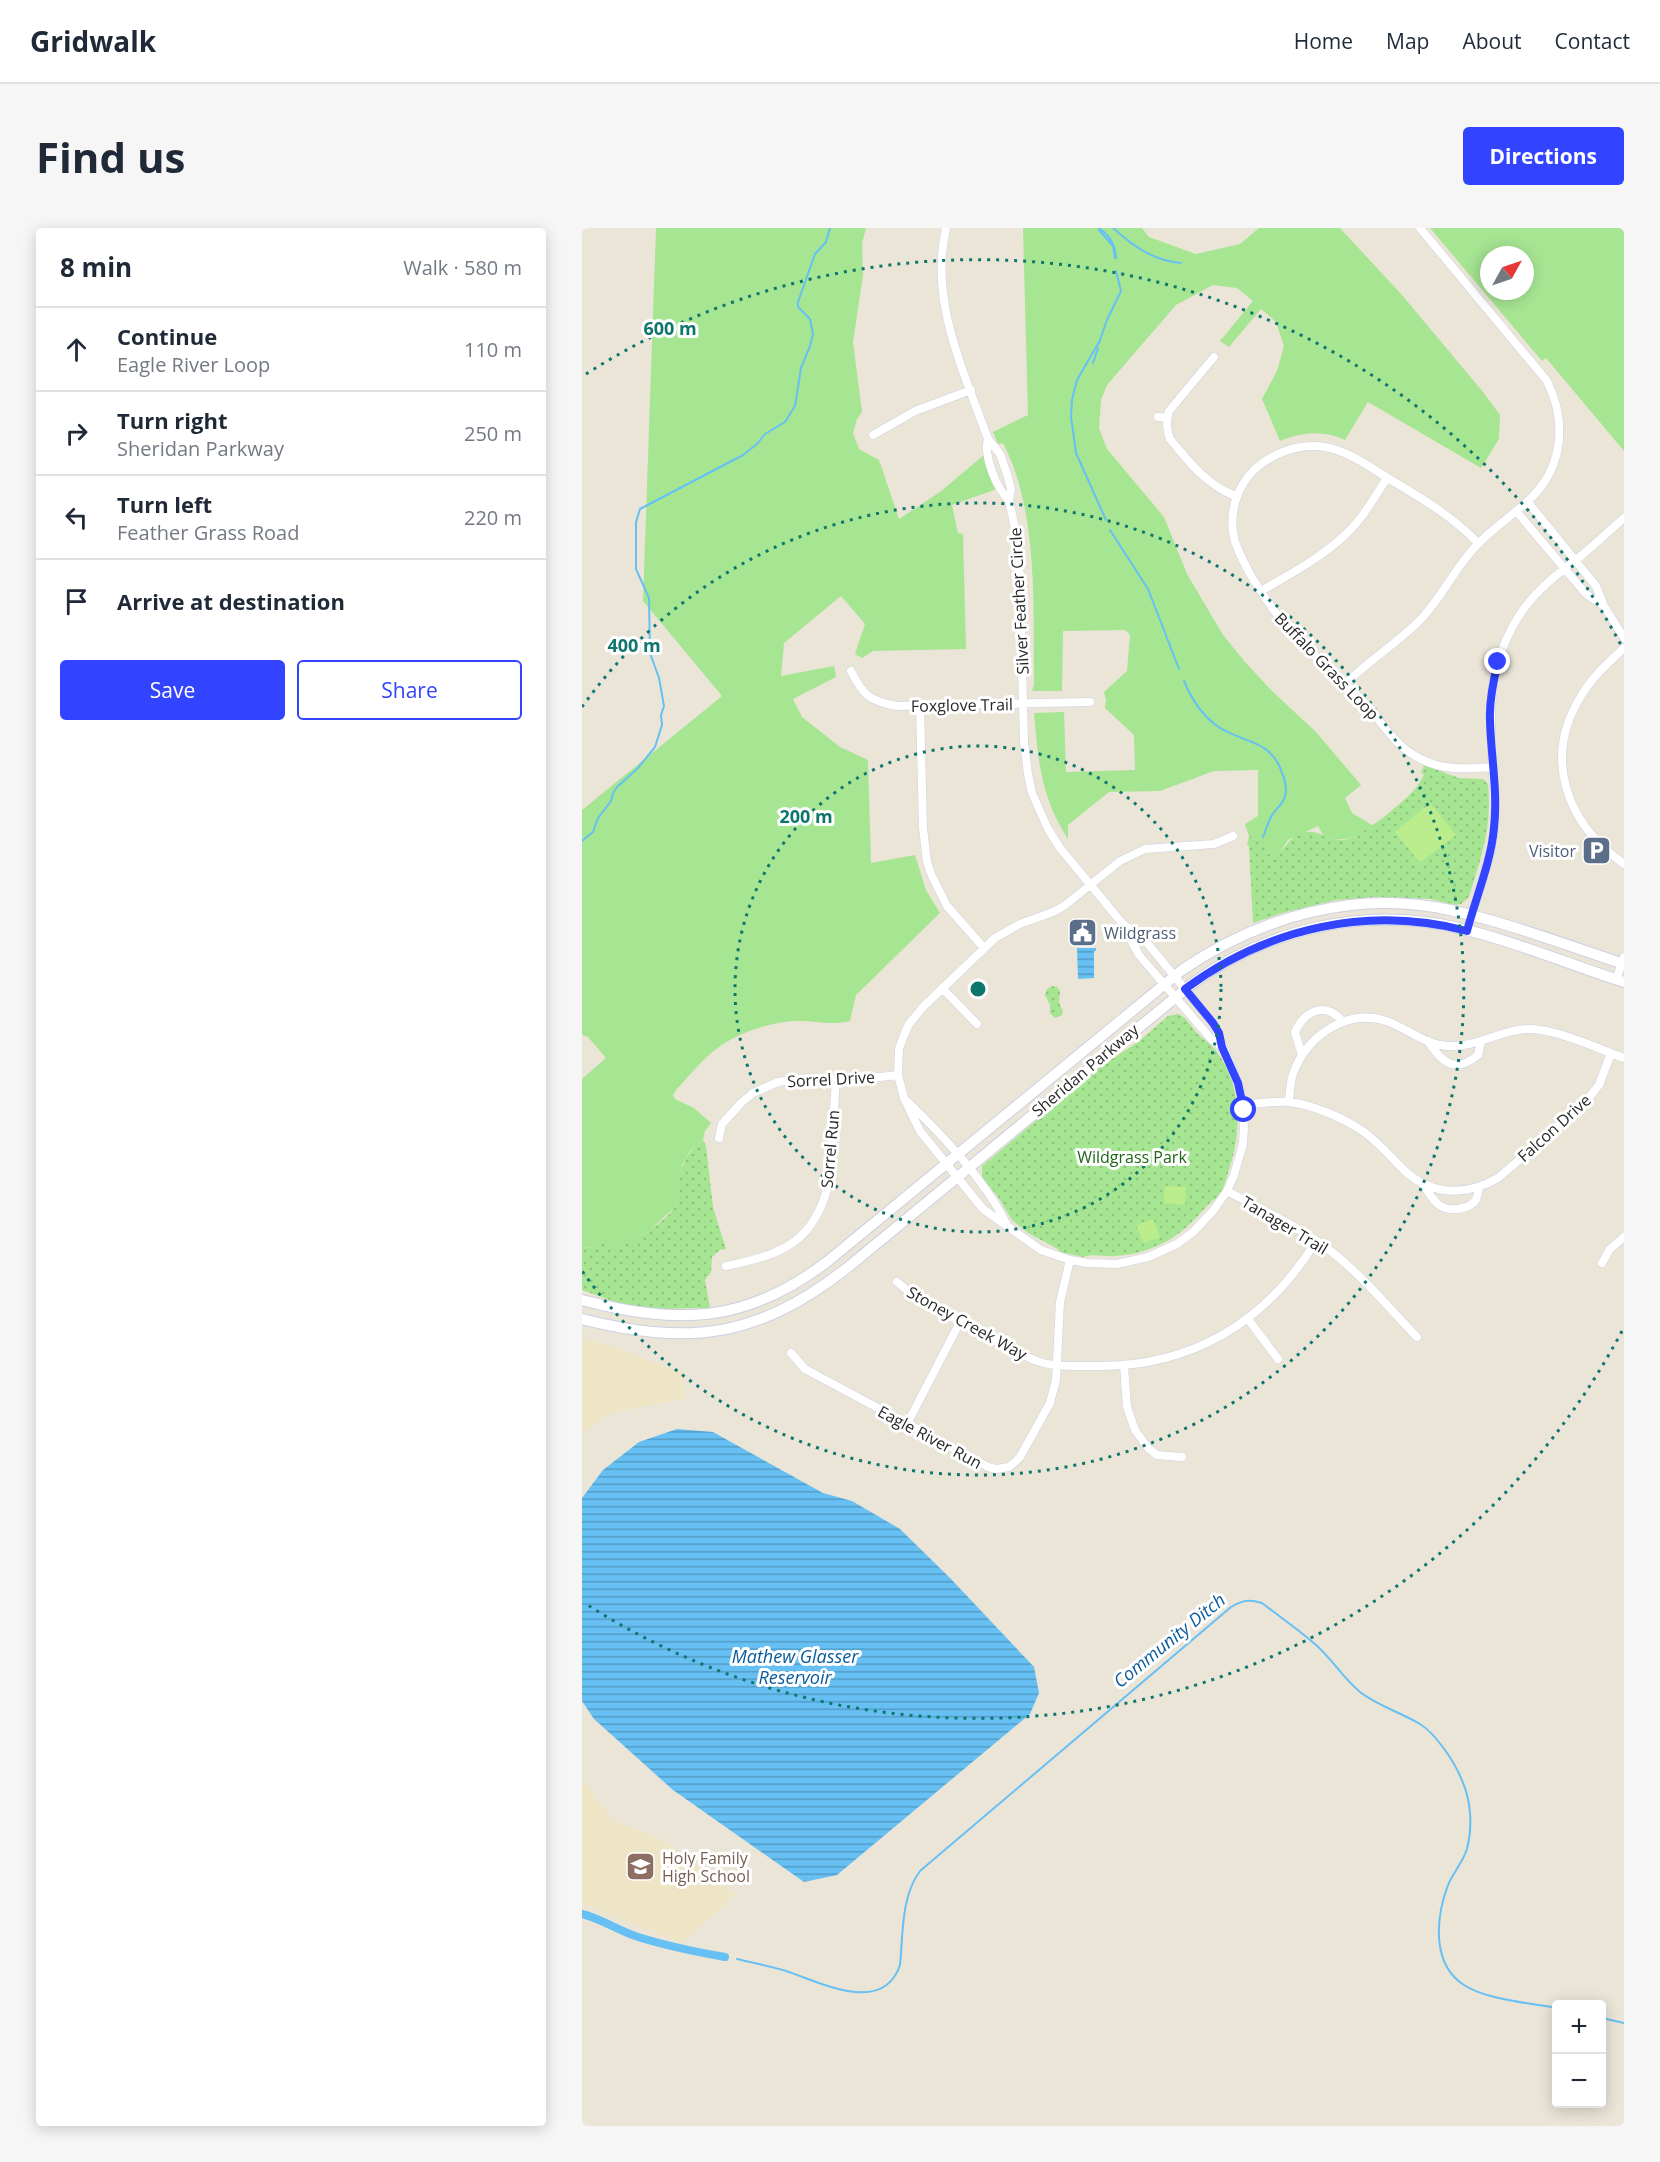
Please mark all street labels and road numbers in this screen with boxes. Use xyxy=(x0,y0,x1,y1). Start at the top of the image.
street label: Silver Feather Circle xyxy=(1004,527,1034,675)
street label: Buffalo Grass Loop xyxy=(1270,607,1384,725)
street label: Foxglove Trail xyxy=(911,693,1013,717)
street label: Sheridan Parkway xyxy=(1027,1018,1144,1121)
street label: Sorrel Drive xyxy=(787,1066,875,1092)
street label: Falcon Drive xyxy=(1513,1089,1595,1167)
street label: Sorrel Run xyxy=(816,1109,844,1189)
street label: Tanager Trail xyxy=(1238,1191,1332,1259)
street label: Stoney Creek Way xyxy=(903,1281,1032,1366)
street label: Eagle River Run xyxy=(874,1400,986,1474)

